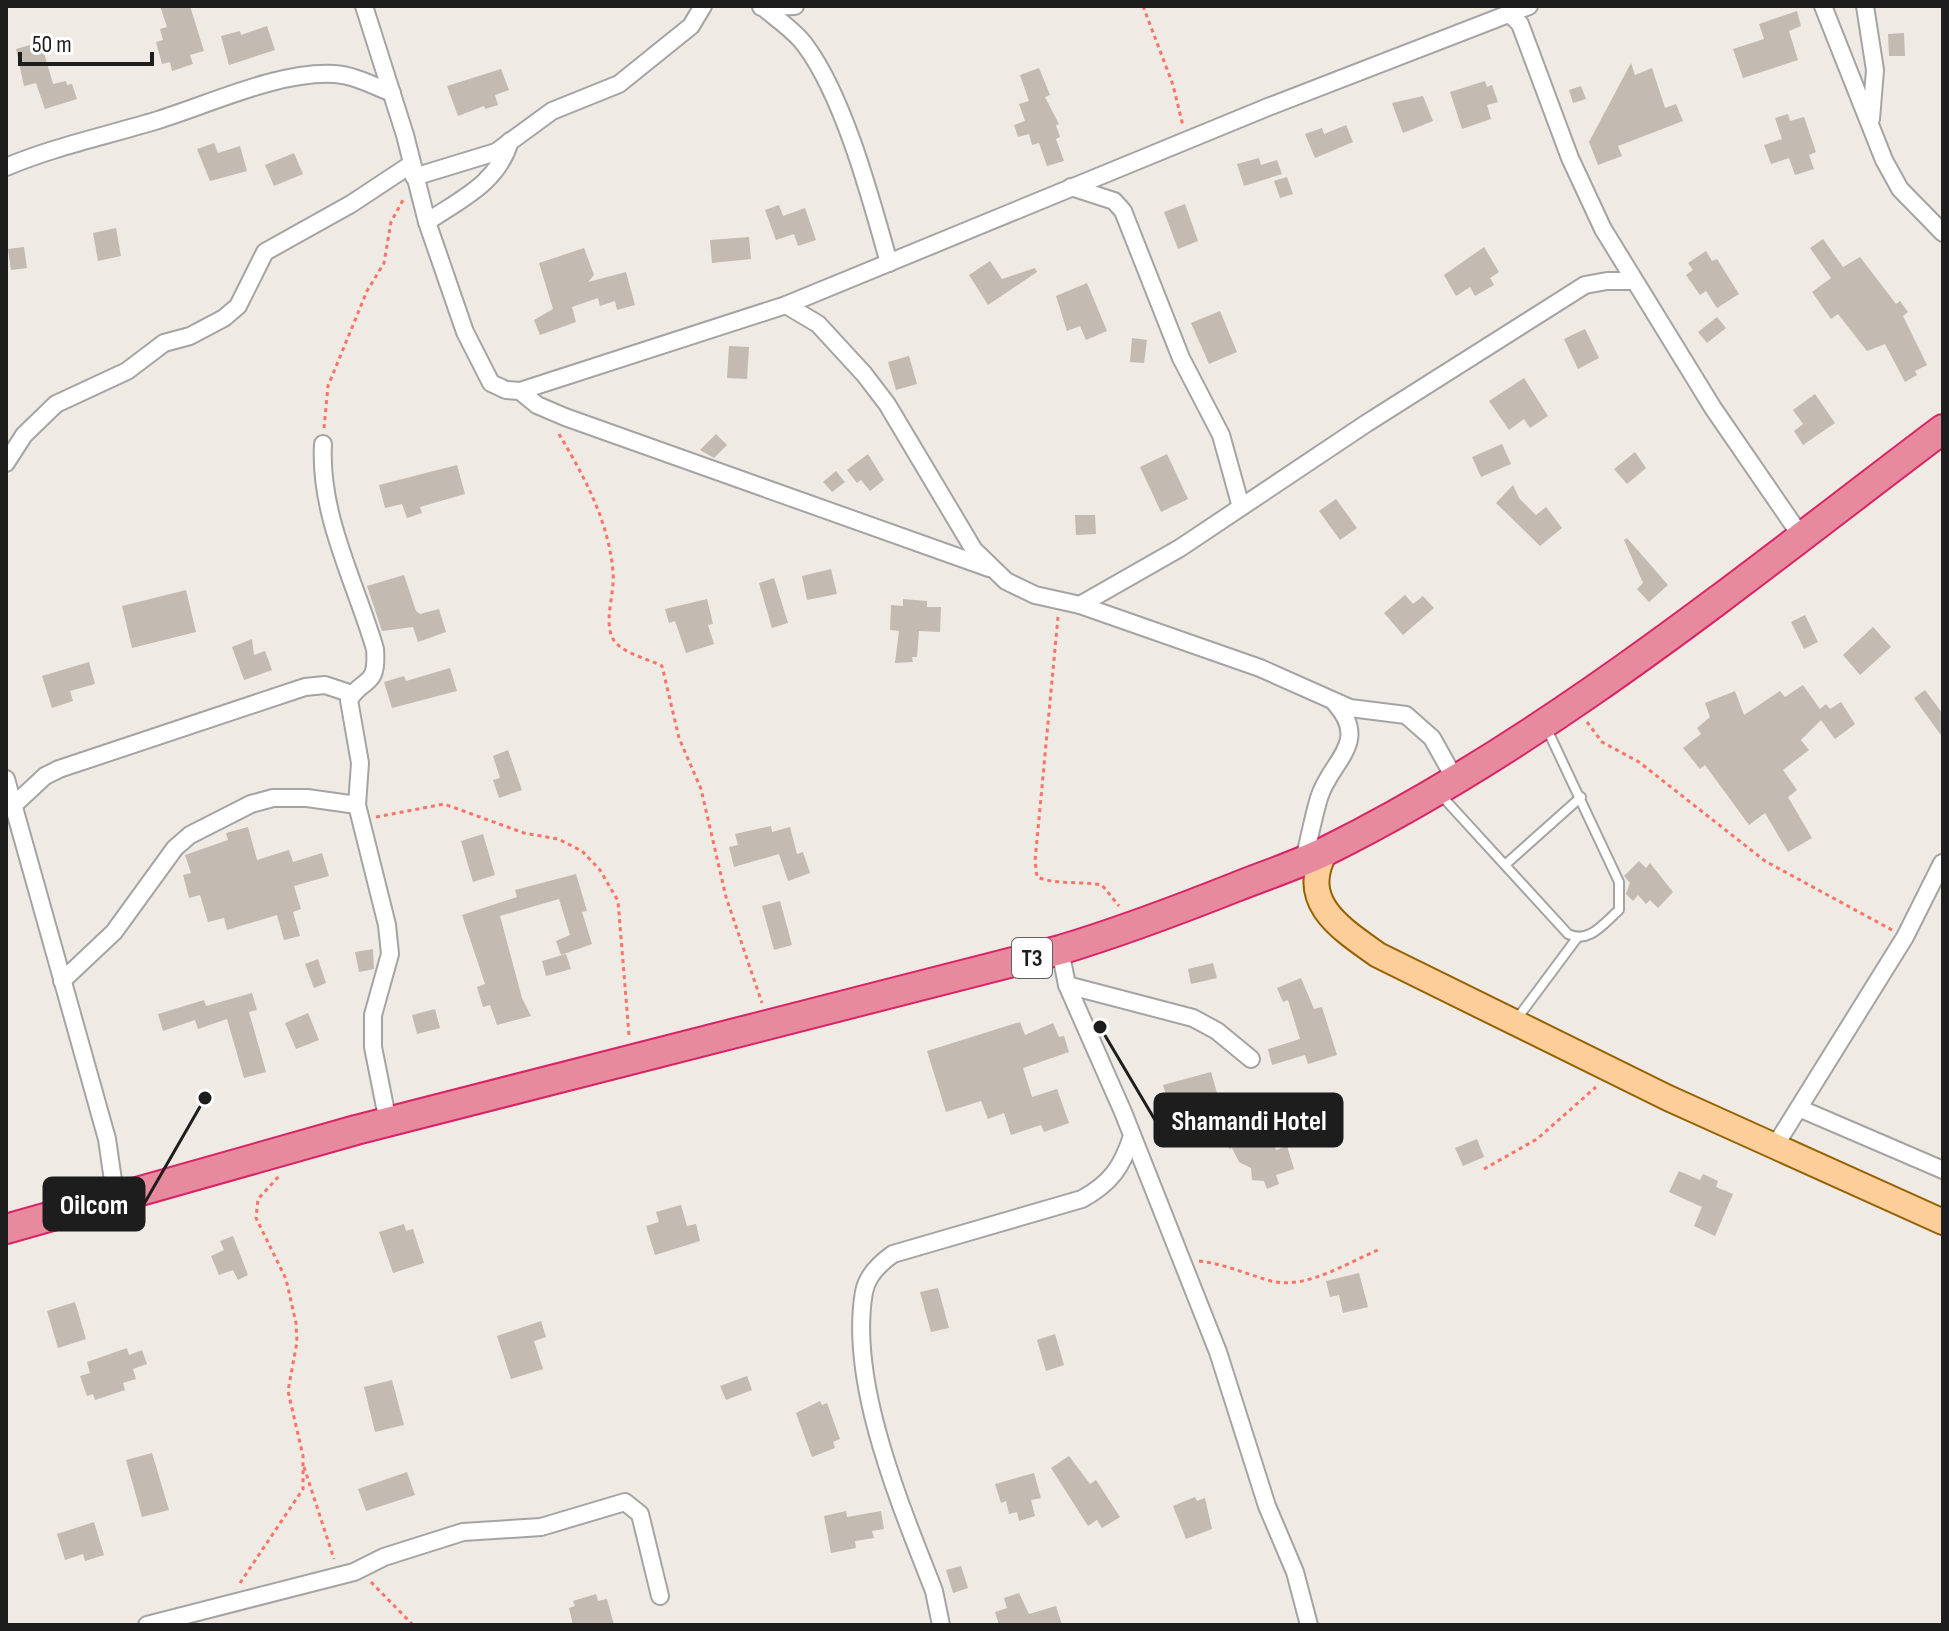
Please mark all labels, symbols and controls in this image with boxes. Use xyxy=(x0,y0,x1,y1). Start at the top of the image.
scale bar xyxy=(20,16,152,66)
text: 50 m xyxy=(32,30,72,59)
road number: T3 xyxy=(1012,938,1052,978)
callout: Shamandi Hotel xyxy=(1155,1094,1342,1146)
text: Shamandi Hotel xyxy=(1171,1105,1327,1138)
callout: Oilcom xyxy=(44,1178,144,1230)
text: Oilcom xyxy=(60,1189,128,1222)

